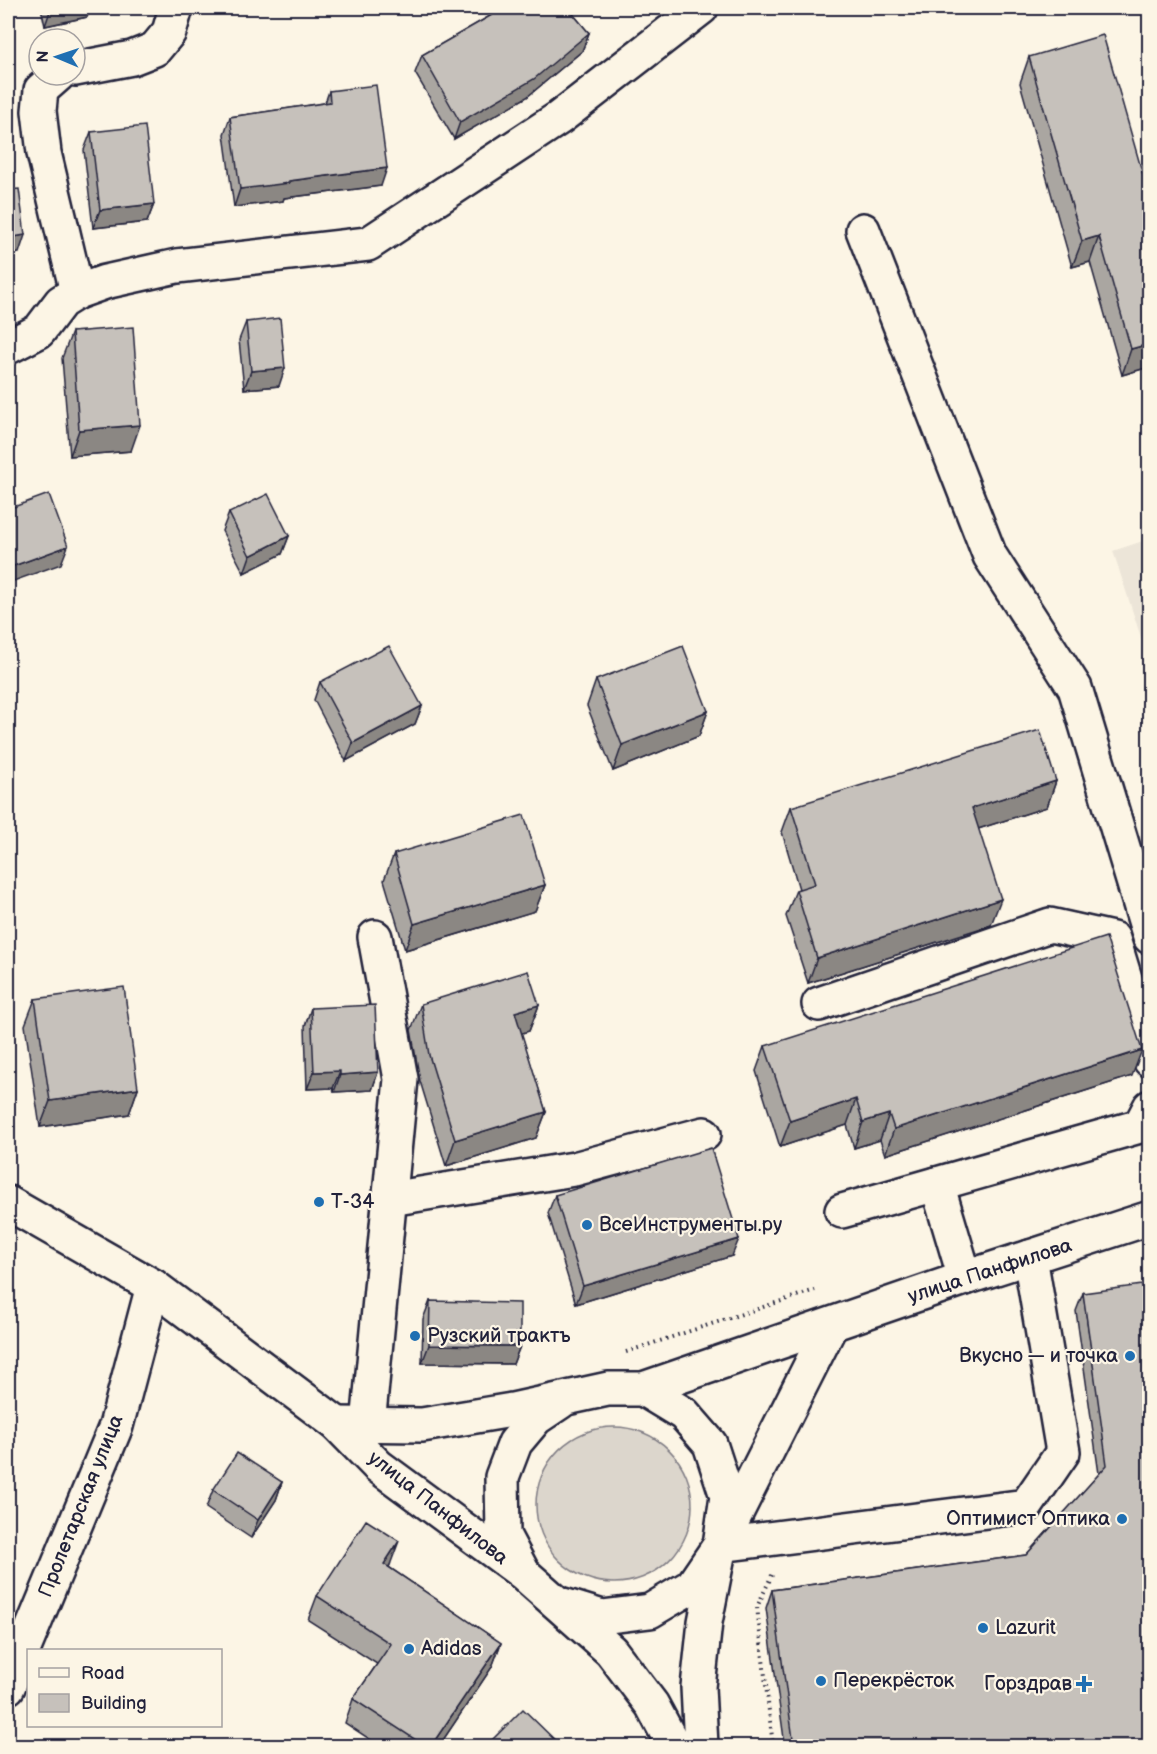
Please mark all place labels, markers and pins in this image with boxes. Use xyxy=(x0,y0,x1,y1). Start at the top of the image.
place label: Т-34 xyxy=(331,1190,374,1214)
marker: Т-34 xyxy=(312,1195,326,1209)
place label: ВсеИнструменты.ру xyxy=(599,1213,782,1237)
marker: ВсеИнструменты.ру xyxy=(580,1218,594,1232)
place label: Рузский трактъ xyxy=(427,1324,571,1348)
marker: Рузский трактъ xyxy=(408,1329,422,1343)
place label: Вкусно — и точка xyxy=(959,1344,1118,1368)
marker: Вкусно — и точка xyxy=(1123,1349,1137,1363)
place label: Оптимист Оптика xyxy=(946,1507,1110,1531)
marker: Оптимист Оптика xyxy=(1115,1512,1129,1526)
place label: Lazurit xyxy=(995,1616,1056,1640)
marker: Lazurit xyxy=(976,1621,990,1635)
place label: Adidas xyxy=(421,1637,482,1661)
marker: Adidas xyxy=(402,1642,416,1656)
place label: Перекрёсток xyxy=(833,1669,955,1693)
place label: Горздрав xyxy=(984,1672,1073,1696)
marker: Перекрёсток xyxy=(814,1674,828,1688)
marker: Горздрав xyxy=(1077,1677,1091,1691)

